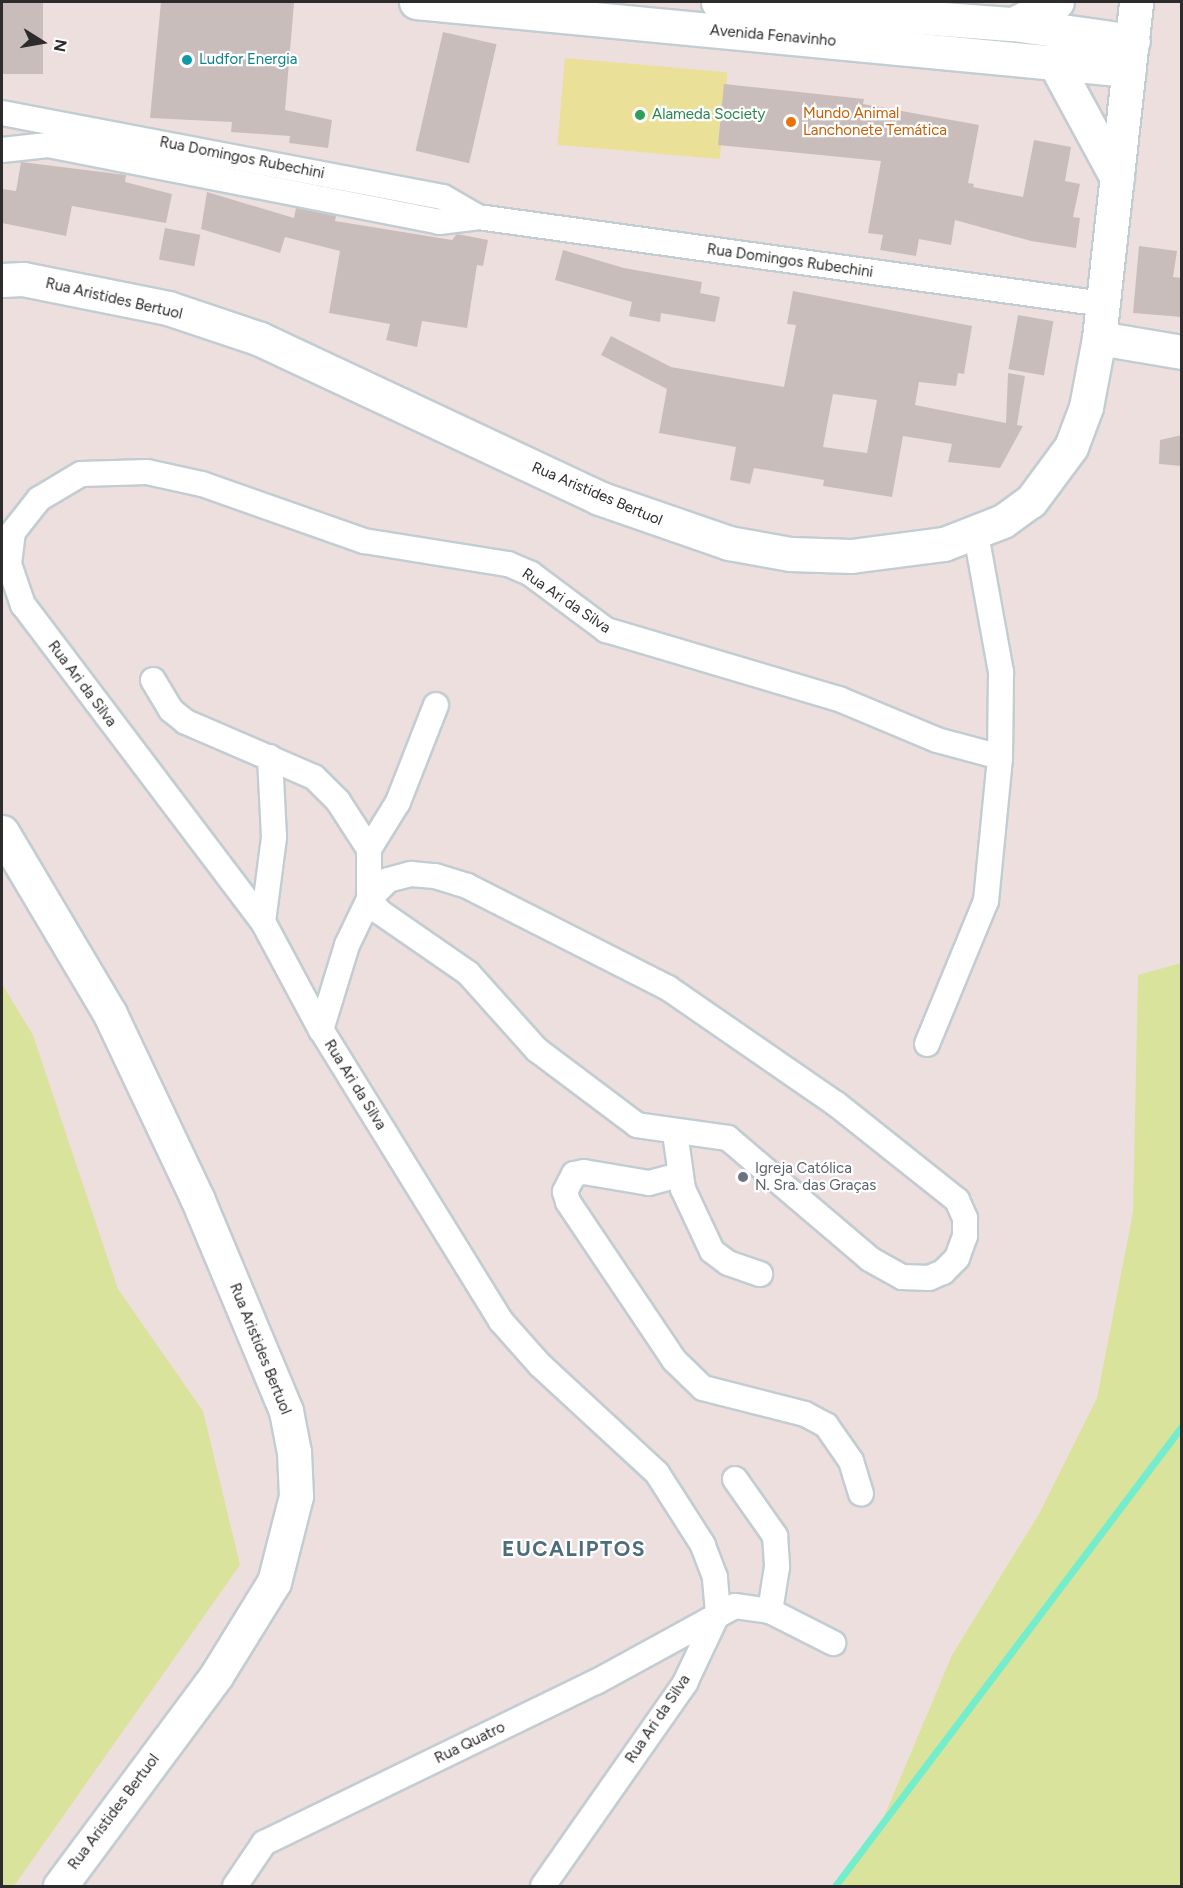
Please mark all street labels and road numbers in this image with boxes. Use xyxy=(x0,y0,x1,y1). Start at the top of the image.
street label: Avenida Fenavinho xyxy=(709,22,837,50)
street label: Rua Domingos Rubechini xyxy=(158,133,326,183)
street label: Rua Domingos Rubechini xyxy=(706,240,874,282)
street label: Rua Aristides Bertuol xyxy=(44,274,184,324)
street label: Rua Aristides Bertuol xyxy=(529,458,665,530)
street label: Rua Ari da Silva xyxy=(518,565,614,637)
street label: Rua Ari da Silva xyxy=(44,637,120,731)
street label: Rua Ari da Silva xyxy=(320,1037,390,1133)
street label: Rua Aristides Bertuol xyxy=(225,1281,295,1417)
street label: Rua Ari da Silva xyxy=(622,1671,694,1767)
street label: Rua Quatro xyxy=(432,1718,508,1768)
street label: Rua Aristides Bertuol xyxy=(65,1751,163,1873)

